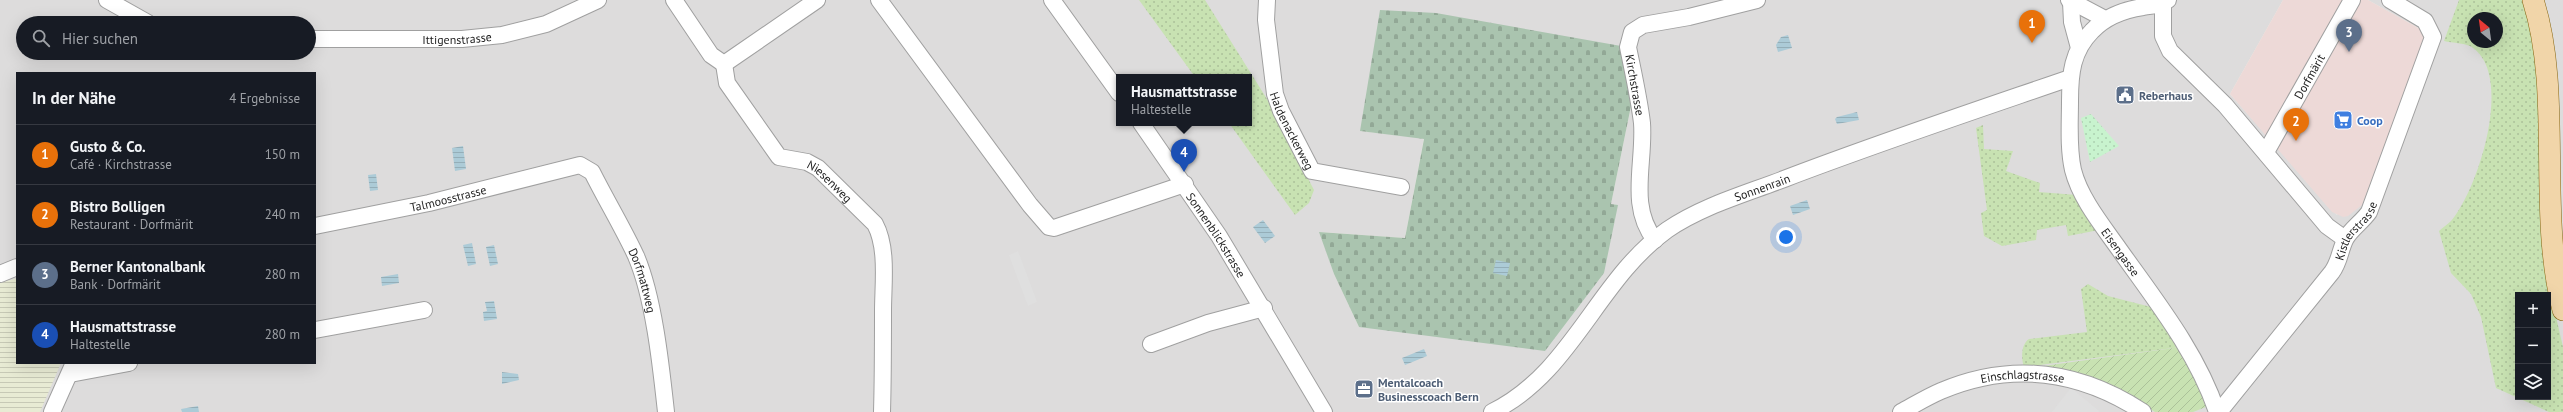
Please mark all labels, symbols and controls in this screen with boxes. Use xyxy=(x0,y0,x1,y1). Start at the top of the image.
pin: 1 xyxy=(2019,10,2045,43)
north arrow xyxy=(2467,12,2503,48)
search box xyxy=(16,16,316,60)
pin: 3 xyxy=(2336,19,2362,52)
icon: search xyxy=(30,27,52,49)
text: Hier suchen xyxy=(62,29,138,48)
street label: Ittigenstrasse xyxy=(422,29,492,47)
street label: Dorfmärit xyxy=(2290,51,2328,101)
street label: Kirchstrasse xyxy=(1622,53,1648,117)
popup xyxy=(1116,74,1252,126)
text: Hausmattstrasse xyxy=(1131,82,1237,101)
public building icon: Reberhaus xyxy=(2114,84,2136,106)
text: In der Nähe xyxy=(32,87,116,109)
place label: Reberhaus xyxy=(2139,88,2193,103)
text: 4 Ergebnisse xyxy=(229,90,300,107)
street label: Haldenackerweg xyxy=(1267,90,1317,172)
text: Haltestelle xyxy=(1131,101,1191,118)
pin: 2 xyxy=(2283,108,2309,141)
supermarket icon: Coop xyxy=(2332,109,2354,131)
place label: Coop xyxy=(2357,113,2383,128)
text: Gusto & Co. xyxy=(70,137,146,156)
pin: 4 xyxy=(1171,139,1197,172)
text: 1 xyxy=(41,146,49,163)
text: 150 m xyxy=(265,146,300,163)
text: Café · Kirchstrasse xyxy=(70,156,172,173)
street label: Niesenweg xyxy=(805,156,856,205)
street label: Sonnenrain xyxy=(1732,170,1792,204)
street label: Talmoosstrasse xyxy=(409,181,488,214)
street label: Sonnenblickstrasse xyxy=(1184,189,1249,280)
text: Bistro Bolligen xyxy=(70,197,165,216)
street label: Kistlerstrasse xyxy=(2331,199,2380,262)
text: 2 xyxy=(41,206,49,223)
text: 240 m xyxy=(265,206,300,223)
text: Restaurant · Dorfmärit xyxy=(70,216,193,233)
street label: Eisengasse xyxy=(2099,225,2143,279)
your location xyxy=(1776,227,1796,247)
street label: Dorfmattweg xyxy=(626,245,660,314)
text: Berner Kantonalbank xyxy=(70,257,205,276)
text: 3 xyxy=(41,266,49,283)
text: 280 m xyxy=(265,266,300,283)
text: Bank · Dorfmärit xyxy=(70,276,161,293)
map controls xyxy=(2515,292,2551,400)
button: + xyxy=(2515,292,2551,328)
text: Hausmattstrasse xyxy=(70,317,176,336)
text: 4 xyxy=(41,326,49,343)
text: 280 m xyxy=(265,326,300,343)
button: − xyxy=(2515,328,2551,364)
text: Haltestelle xyxy=(70,336,130,353)
button: layers xyxy=(2515,364,2551,400)
street label: Einschlagstrasse xyxy=(1979,366,2066,386)
place label: Mentalcoach Businesscoach Bern xyxy=(1378,375,1479,404)
office icon: Mentalcoach Businesscoach Bern xyxy=(1353,378,1375,400)

